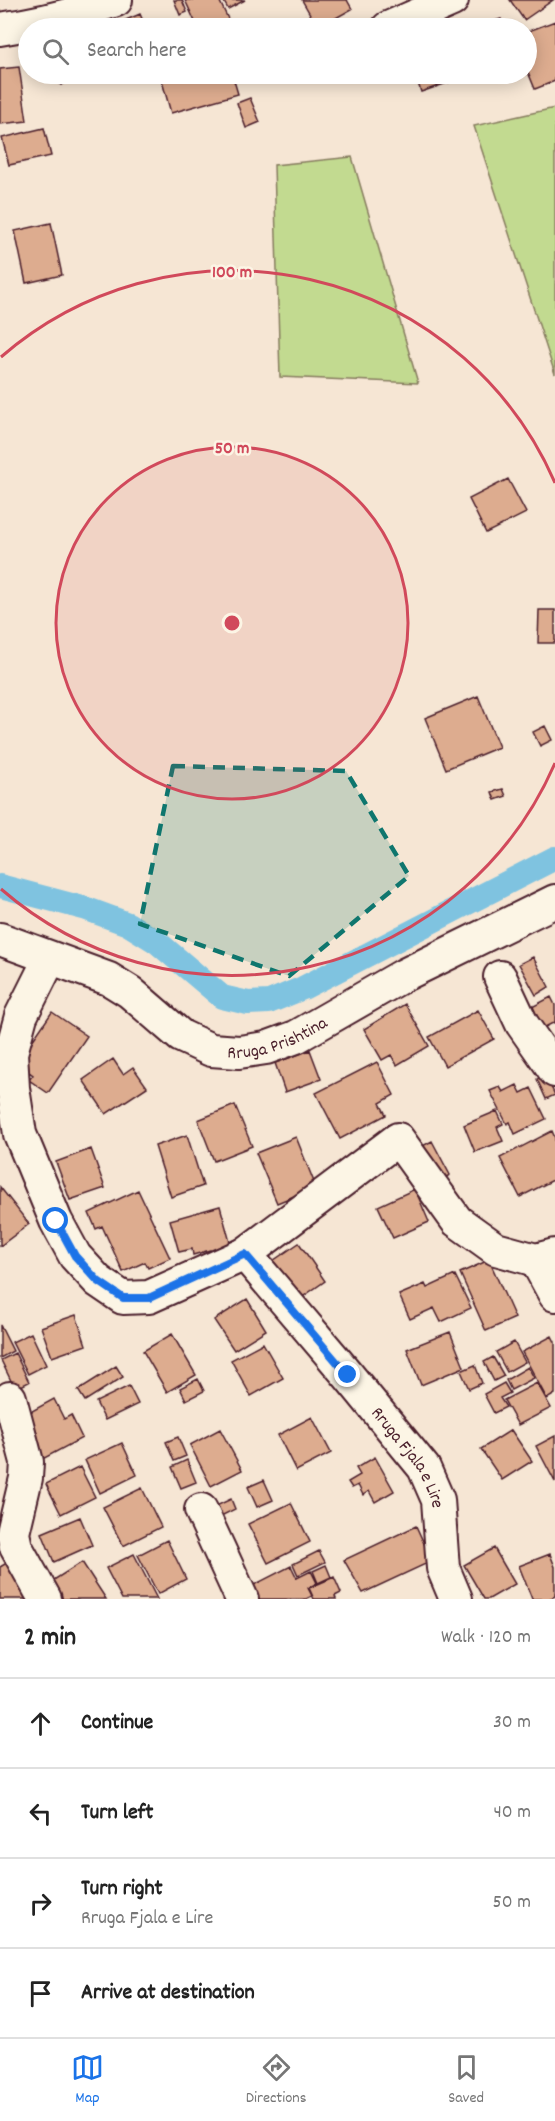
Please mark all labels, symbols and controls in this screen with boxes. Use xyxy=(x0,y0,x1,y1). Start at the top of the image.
search box xyxy=(18,18,537,84)
icon: search xyxy=(39,35,72,68)
text: Search here xyxy=(87,36,186,67)
text: 100 m xyxy=(212,261,252,286)
text: 50 m xyxy=(215,437,249,462)
centre of rings xyxy=(222,613,242,633)
street label: Rruga Prishtina xyxy=(226,1011,333,1067)
route start xyxy=(42,1207,68,1233)
route end xyxy=(334,1361,360,1387)
street label: Rruga Fjala e Lire xyxy=(364,1402,449,1509)
text: 2 min xyxy=(24,1620,76,1657)
text: Walk · 120 m xyxy=(441,1624,531,1652)
icon: ahead xyxy=(24,1707,57,1740)
text: Continue xyxy=(81,1708,153,1739)
text: 30 m xyxy=(493,1709,531,1737)
icon: left xyxy=(24,1797,57,1830)
text: Turn left xyxy=(81,1798,153,1829)
text: 40 m xyxy=(493,1799,531,1827)
text: Turn right xyxy=(81,1874,163,1905)
icon: right xyxy=(24,1887,57,1920)
text: 50 m xyxy=(493,1889,531,1917)
text: Rruga Fjala e Lire xyxy=(81,1905,213,1933)
icon: arrive xyxy=(24,1977,57,2010)
text: Arrive at destination xyxy=(81,1978,255,2009)
tab: Map xyxy=(71,2051,104,2110)
tab: Directions xyxy=(246,2051,306,2110)
tab: Saved xyxy=(448,2051,484,2110)

